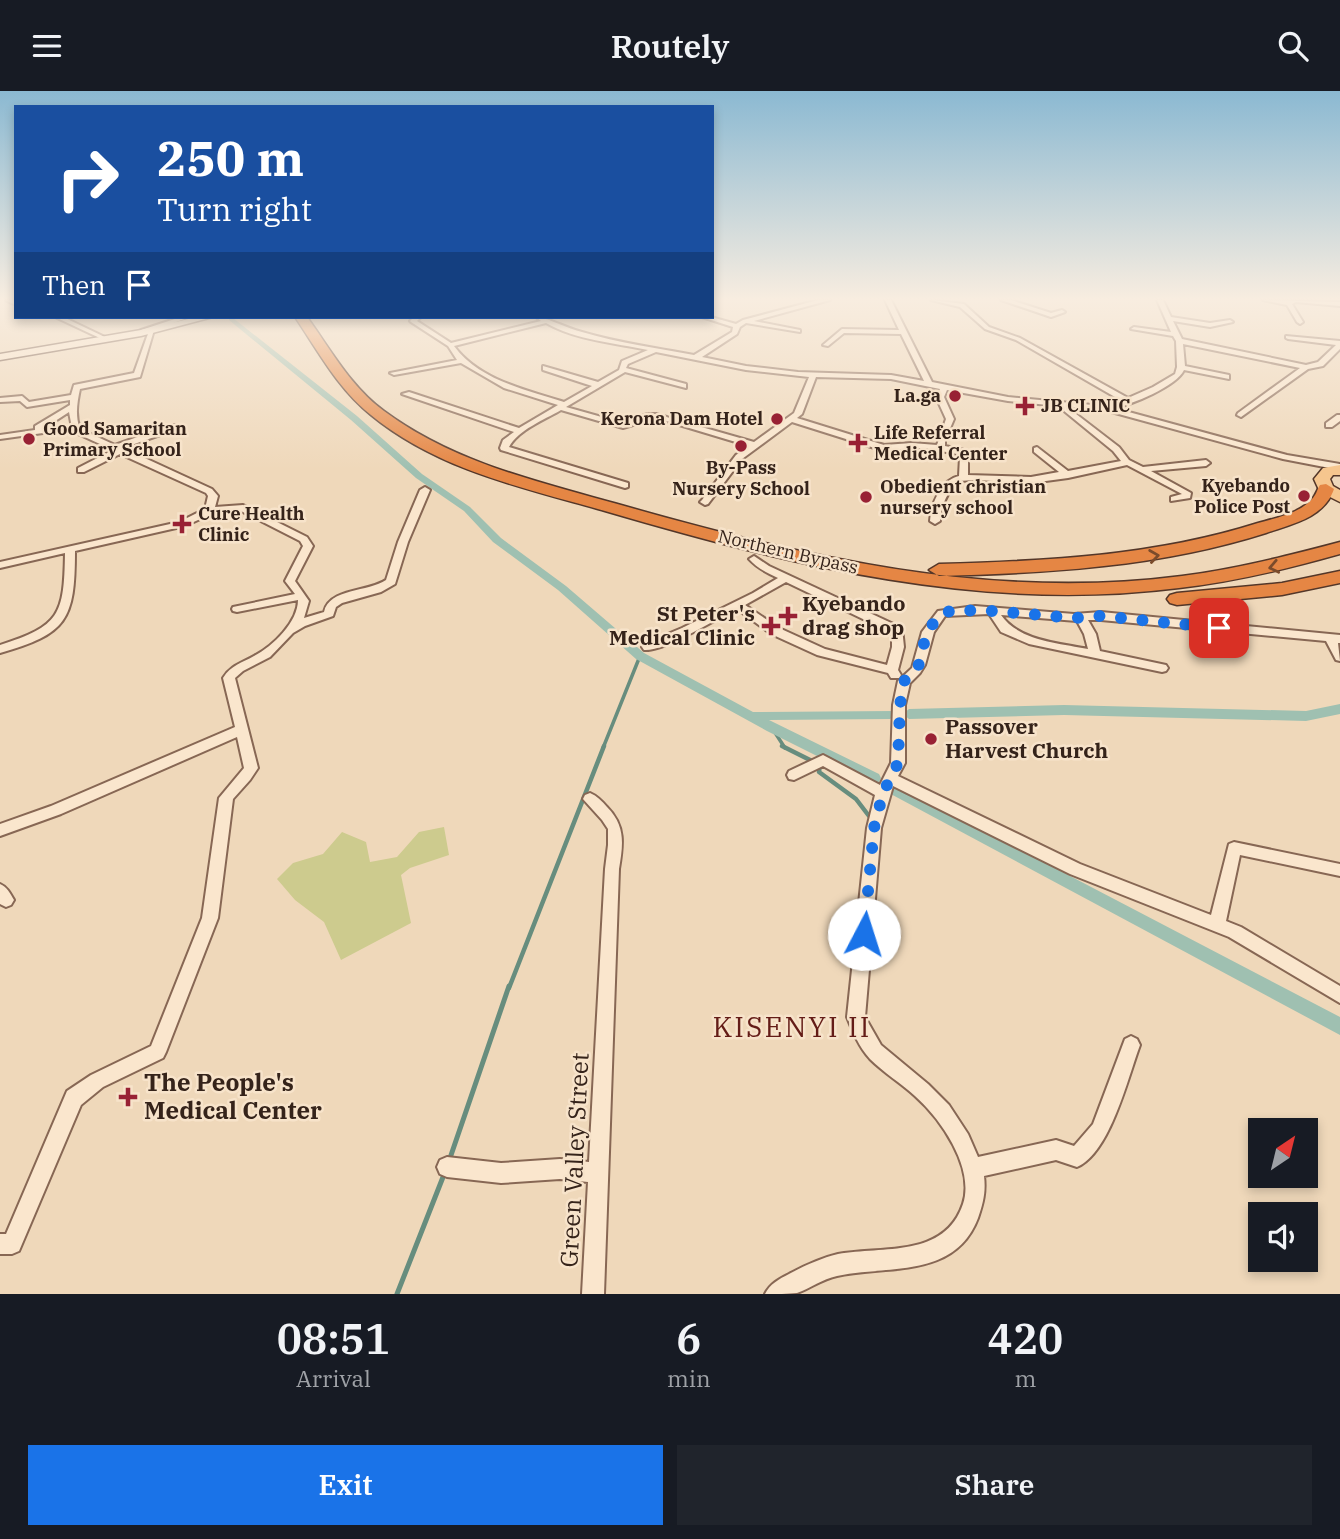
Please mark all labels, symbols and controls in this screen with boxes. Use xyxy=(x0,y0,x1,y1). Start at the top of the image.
text: Routely xyxy=(611,25,729,67)
icon: menu xyxy=(28,27,66,65)
icon: search xyxy=(1274,27,1312,65)
text: 250 m xyxy=(157,126,304,189)
icon: right xyxy=(42,133,133,224)
text: Turn right xyxy=(157,188,312,230)
icon: arrive xyxy=(120,266,158,304)
text: Then xyxy=(42,268,106,302)
place label: La.ga xyxy=(894,384,941,407)
marker: La.ga xyxy=(947,388,963,404)
place label: JB CLINIC xyxy=(1041,394,1130,417)
marker: JB CLINIC xyxy=(1015,396,1035,416)
place label: Kerona Dam Hotel xyxy=(601,407,763,430)
marker: Kerona Dam Hotel xyxy=(769,411,785,427)
place label: Good Samaritan Primary School xyxy=(43,417,187,461)
place label: Life Referral Medical Center xyxy=(874,421,1008,465)
marker: Good Samaritan Primary School xyxy=(21,431,37,447)
marker: Life Referral Medical Center xyxy=(848,433,868,453)
marker: By-Pass Nursery School xyxy=(733,438,749,454)
place label: By-Pass Nursery School xyxy=(672,456,810,500)
place label: Kyebando Police Post xyxy=(1194,474,1290,518)
place label: Obedient christian nursery school xyxy=(880,475,1046,519)
marker: Kyebando Police Post xyxy=(1296,488,1312,504)
marker: Obedient christian nursery school xyxy=(858,489,874,505)
place label: Cure Health Clinic xyxy=(198,502,305,546)
marker: Cure Health Clinic xyxy=(172,514,192,534)
street label: Northern Bypass xyxy=(716,524,860,579)
one-way arrow xyxy=(1148,549,1160,564)
one-way arrow xyxy=(1268,559,1280,573)
place label: Kyebando drag shop xyxy=(802,589,905,641)
pin xyxy=(1189,598,1249,658)
place label: St Peter's Medical Clinic xyxy=(609,599,755,651)
marker: Kyebando drag shop xyxy=(780,608,796,624)
icon: arrive xyxy=(1200,609,1238,647)
marker: St Peter's Medical Clinic xyxy=(761,616,781,636)
place label: Passover Harvest Church xyxy=(945,712,1108,764)
marker: Passover Harvest Church xyxy=(923,731,939,747)
position arrow xyxy=(827,897,901,971)
district label: KISENYI II xyxy=(713,1008,872,1045)
street label: Green Valley Street xyxy=(552,1052,596,1268)
place label: The People's Medical Center xyxy=(144,1066,322,1126)
marker: The People's Medical Center xyxy=(118,1087,138,1107)
north arrow xyxy=(1248,1118,1318,1188)
map controls xyxy=(1248,1118,1318,1272)
button: sound xyxy=(1248,1202,1318,1272)
text: 08:51 xyxy=(277,1311,390,1366)
text: 6 xyxy=(676,1311,701,1366)
text: 420 xyxy=(988,1311,1063,1366)
text: Arrival xyxy=(296,1363,371,1393)
text: min xyxy=(667,1363,711,1393)
text: m xyxy=(1014,1363,1036,1393)
button: Exit xyxy=(28,1445,663,1525)
button: Share xyxy=(677,1445,1312,1525)

